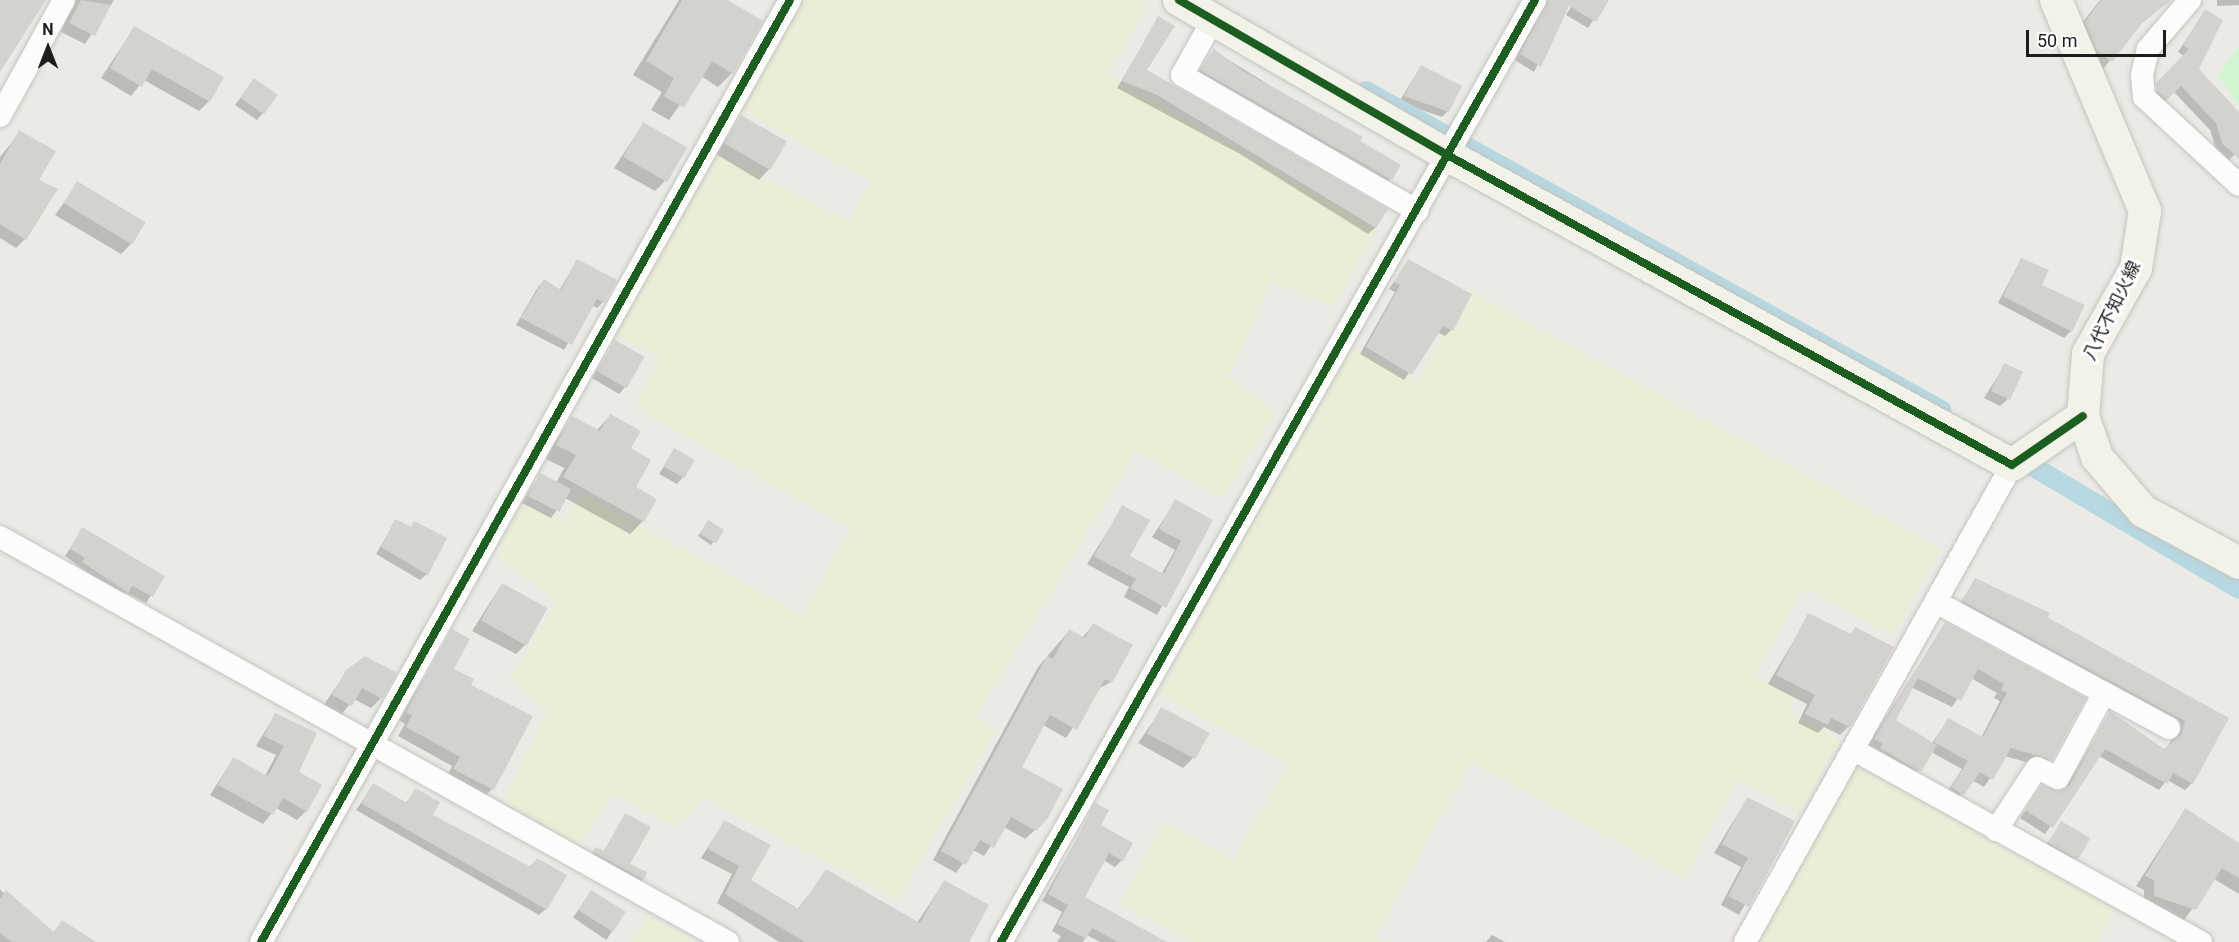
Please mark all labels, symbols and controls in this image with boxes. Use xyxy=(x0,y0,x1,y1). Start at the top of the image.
north arrow xyxy=(18,18,78,78)
scale bar xyxy=(2029,18,2168,56)
text: N xyxy=(42,20,54,39)
text: 50 m xyxy=(2037,30,2077,51)
street label: 八代不知火線 xyxy=(2079,258,2145,364)

